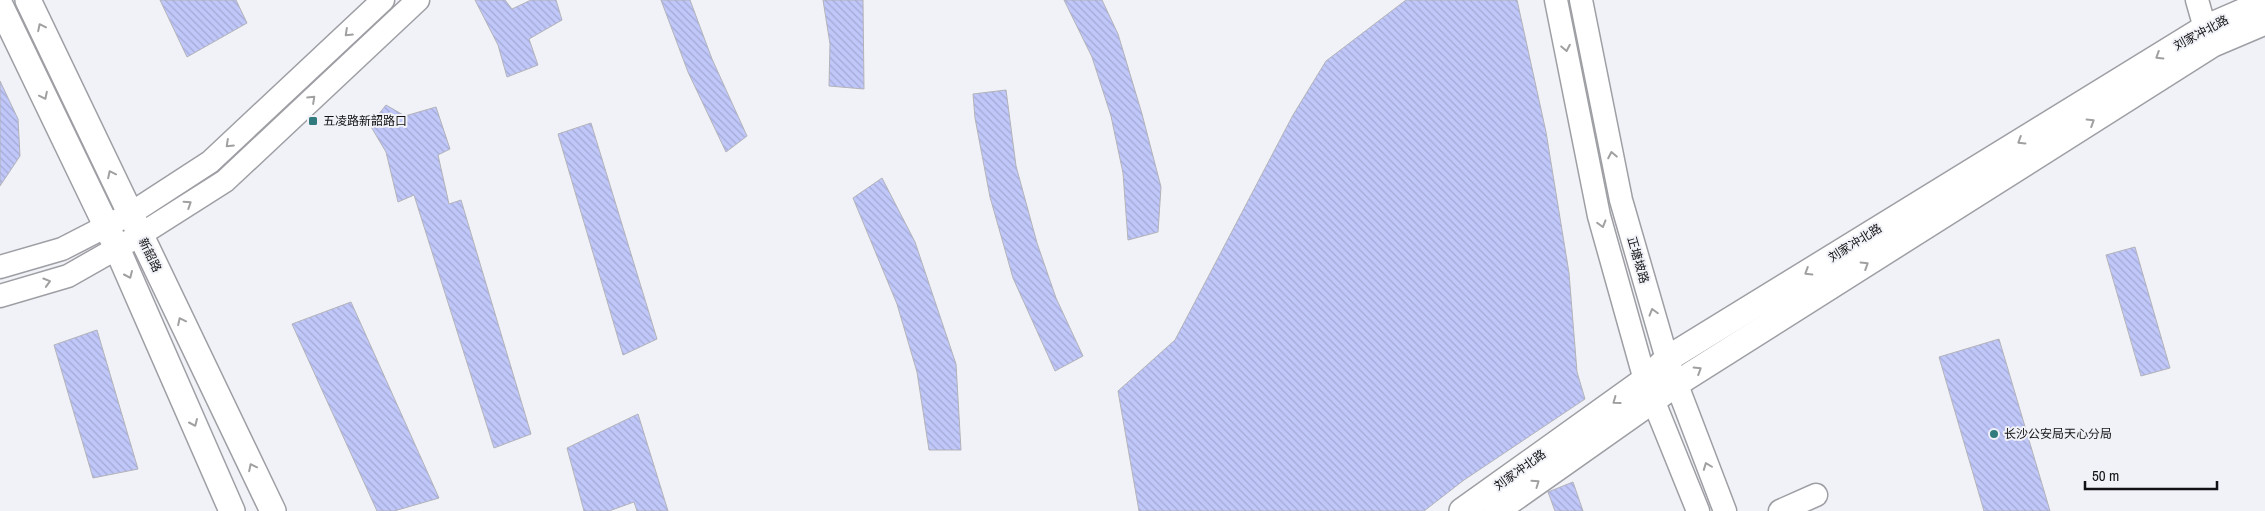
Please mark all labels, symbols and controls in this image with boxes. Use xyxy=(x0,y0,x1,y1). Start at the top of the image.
street label: 刘家冲北路 xyxy=(2171,12,2231,54)
one-way arrow xyxy=(37,24,47,33)
one-way arrow xyxy=(344,27,353,36)
one-way arrow xyxy=(1560,43,1570,52)
one-way arrow xyxy=(2156,49,2165,59)
one-way arrow xyxy=(38,91,48,100)
one-way arrow xyxy=(306,96,315,105)
place label: 五凌路新韶路口 xyxy=(323,113,407,129)
marker: 五凌路新韶路口 xyxy=(307,115,319,127)
one-way arrow xyxy=(2085,119,2095,128)
one-way arrow xyxy=(2017,135,2027,144)
one-way arrow xyxy=(226,138,235,147)
one-way arrow xyxy=(1607,151,1618,160)
one-way arrow xyxy=(107,170,117,179)
one-way arrow xyxy=(183,201,192,210)
one-way arrow xyxy=(1596,220,1606,228)
street label: 刘家冲北路 xyxy=(1825,220,1885,266)
street label: 新韶路 xyxy=(135,235,165,275)
street label: 正塘坡路 xyxy=(1624,235,1652,285)
one-way arrow xyxy=(1859,261,1868,271)
one-way arrow xyxy=(1805,266,1814,275)
one-way arrow xyxy=(122,270,133,279)
one-way arrow xyxy=(42,278,50,288)
one-way arrow xyxy=(1649,309,1659,317)
one-way arrow xyxy=(178,317,188,326)
one-way arrow xyxy=(1692,367,1701,376)
one-way arrow xyxy=(1612,395,1621,404)
one-way arrow xyxy=(187,418,198,427)
place label: 长沙公安局天心分局 xyxy=(2004,426,2112,442)
marker: 长沙公安局天心分局 xyxy=(1988,428,2000,440)
street label: 刘家冲北路 xyxy=(1491,446,1549,494)
scale bar xyxy=(2085,458,2218,490)
one-way arrow xyxy=(1703,462,1713,470)
one-way arrow xyxy=(247,463,258,472)
text: 50 m xyxy=(2092,465,2119,486)
one-way arrow xyxy=(1530,480,1540,489)

